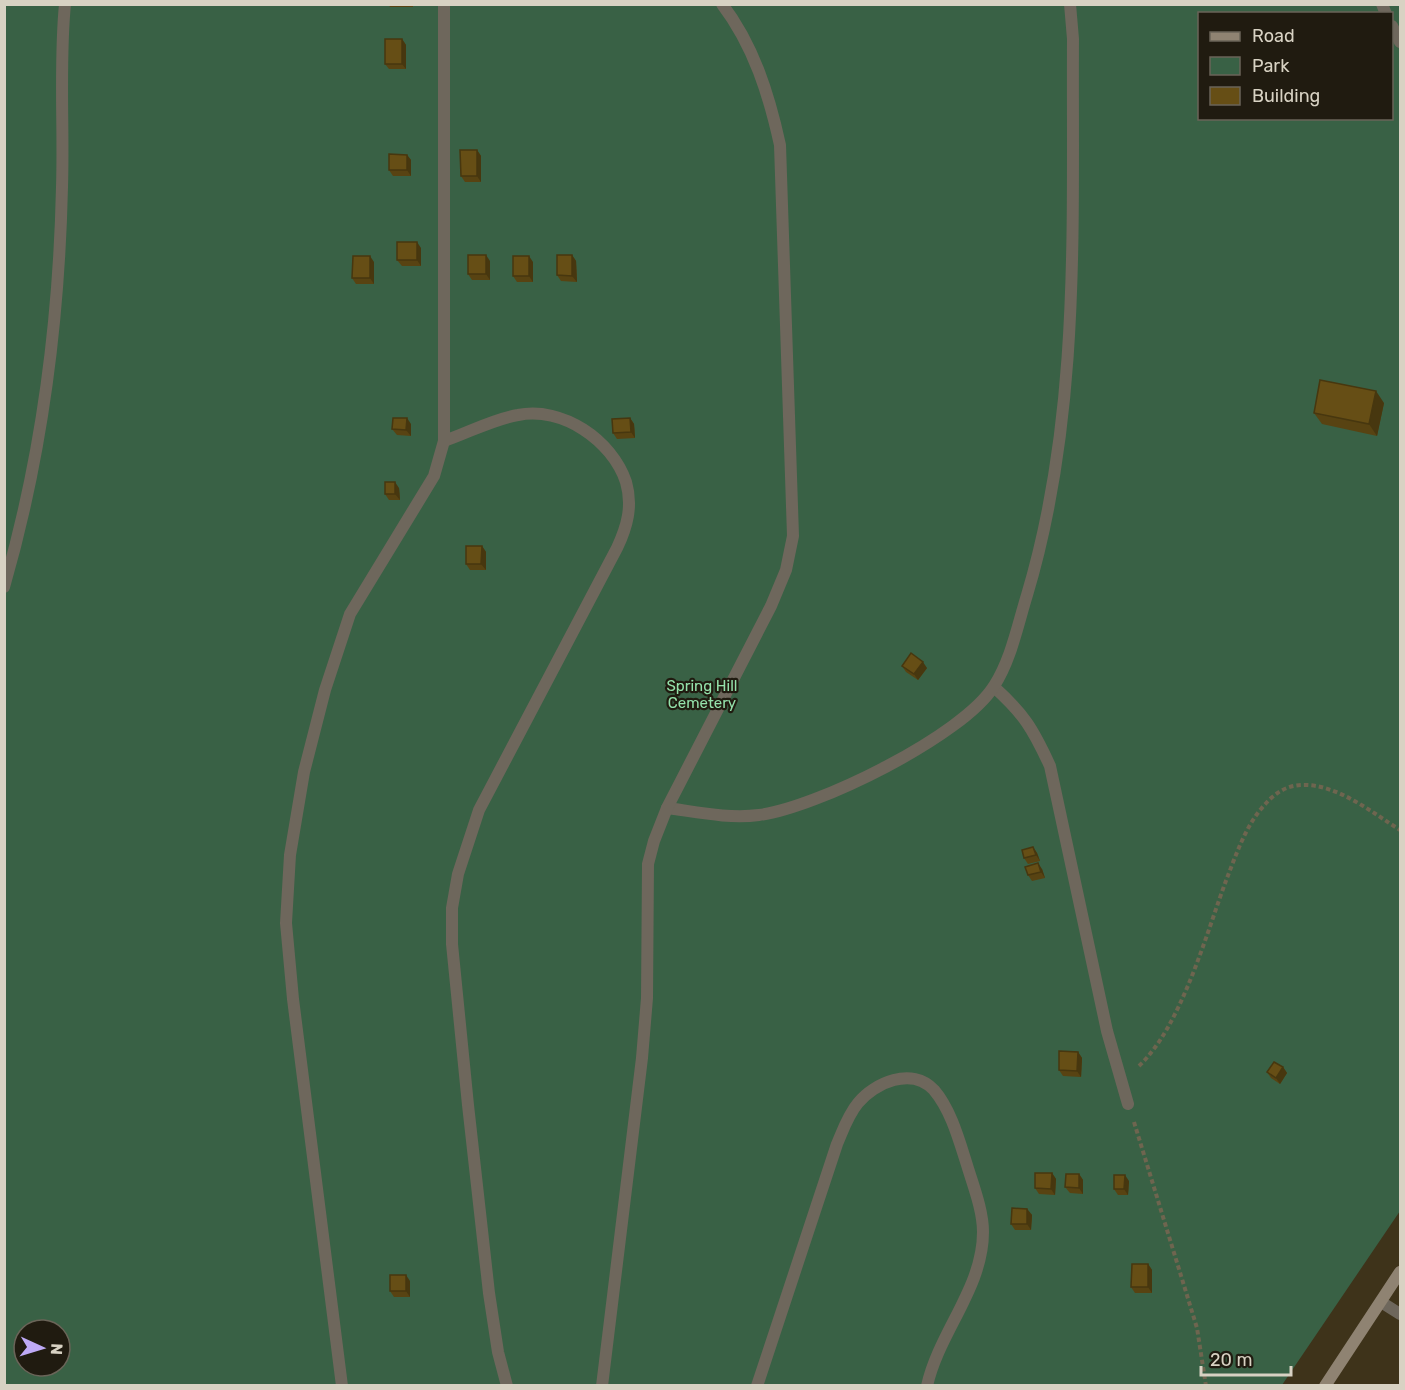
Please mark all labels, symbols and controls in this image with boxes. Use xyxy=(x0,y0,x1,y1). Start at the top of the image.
legend xyxy=(1198,12,1393,120)
text: Road xyxy=(1252,25,1295,47)
text: Park xyxy=(1252,55,1290,77)
text: Building xyxy=(1252,85,1320,107)
park label: Spring Hill Cemetery xyxy=(667,677,737,712)
north arrow xyxy=(12,1318,72,1378)
scale bar xyxy=(1201,1339,1291,1377)
text: N xyxy=(47,1343,66,1355)
text: 20 m xyxy=(1210,1349,1252,1371)

